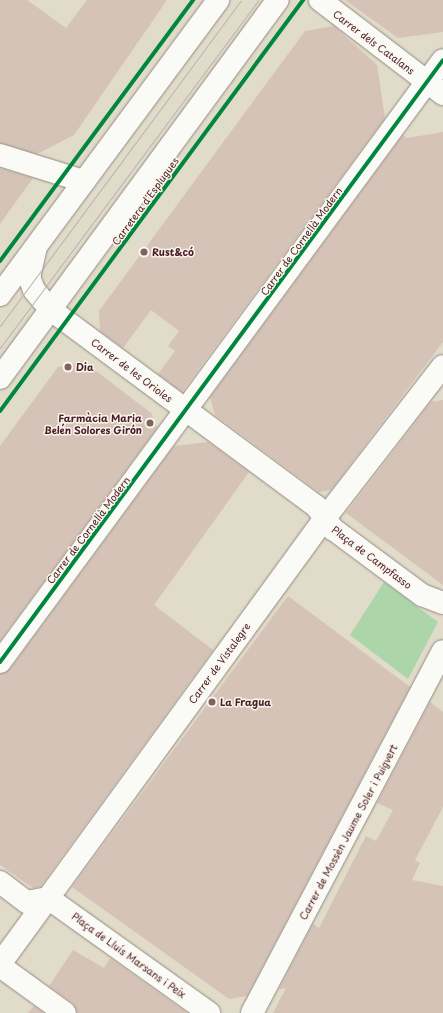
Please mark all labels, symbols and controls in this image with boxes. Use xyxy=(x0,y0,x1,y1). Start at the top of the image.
street label: Carrer dels Catalans xyxy=(330,7,418,77)
street label: Carretera d'Esplugues xyxy=(109,155,181,247)
street label: Carrer de Cornellà Modern xyxy=(258,184,344,298)
place label: Rust&có xyxy=(152,246,194,258)
marker: Rust&có xyxy=(139,247,149,257)
street label: Carrer de les Orioles xyxy=(88,335,176,405)
place label: Dia xyxy=(76,361,94,373)
marker: Dia xyxy=(63,362,73,372)
place label: Farmàcia Maria Belén Solores Girón xyxy=(43,411,142,434)
marker: Farmàcia Maria Belén Solores Girón xyxy=(145,418,155,428)
street label: Carrer de Cornellà Modern xyxy=(44,474,132,586)
street label: Plaça de Campfasso xyxy=(330,523,414,591)
street label: Carrer de Vistalegre xyxy=(186,620,252,706)
place label: La Fragua xyxy=(220,696,272,708)
marker: La Fragua xyxy=(207,697,217,707)
street label: Carrer de Mossèn Jaume Soler i Puigvert xyxy=(296,742,400,922)
street label: Plaça de Lluís Marsans i Peix xyxy=(69,909,189,1001)

